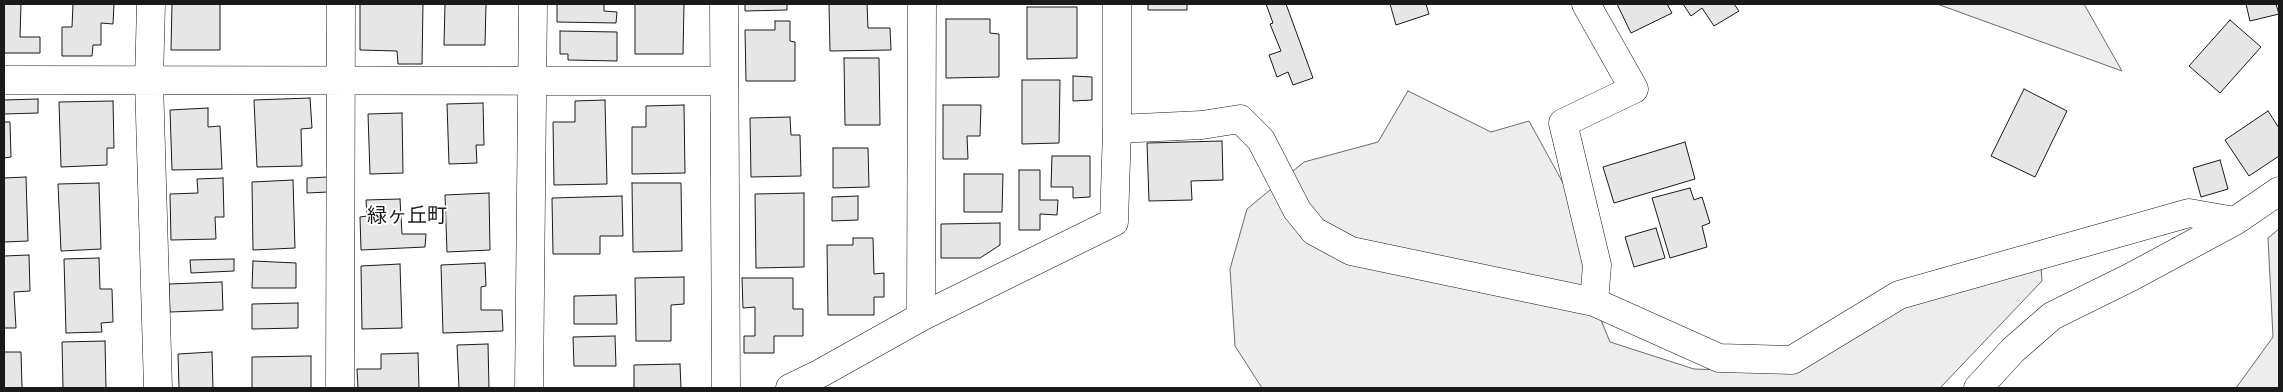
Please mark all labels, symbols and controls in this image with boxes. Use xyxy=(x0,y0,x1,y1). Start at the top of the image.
district label: 緑ヶ丘町 xyxy=(367,205,447,229)

